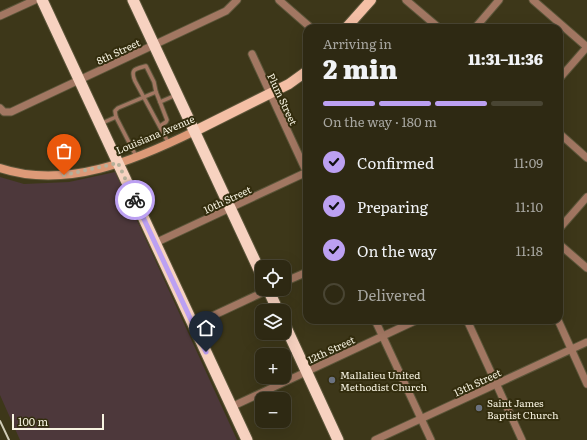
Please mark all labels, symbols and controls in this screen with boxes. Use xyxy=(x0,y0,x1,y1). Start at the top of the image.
street label: 8th Street xyxy=(94,34,142,68)
text: Arriving in xyxy=(323,34,392,53)
text: 11:31–11:36 xyxy=(468,47,543,70)
text: 2 min xyxy=(323,48,398,87)
street label: Plum Street xyxy=(264,71,302,127)
street label: Louisiana Avenue xyxy=(113,111,197,157)
text: On the way · 180 m xyxy=(323,112,437,131)
pin xyxy=(47,134,81,175)
icon: bag xyxy=(53,140,75,162)
icon: check xyxy=(323,151,345,173)
text: Confirmed xyxy=(357,151,434,174)
text: 11:09 xyxy=(514,153,543,172)
courier xyxy=(115,180,155,220)
street label: 10th Street xyxy=(201,181,253,217)
icon: bike xyxy=(124,189,146,211)
icon: check xyxy=(323,195,345,217)
text: Preparing xyxy=(357,195,428,218)
text: 11:10 xyxy=(515,197,543,216)
icon: check xyxy=(323,239,345,261)
text: On the way xyxy=(357,239,437,262)
text: 11:18 xyxy=(516,241,543,260)
map controls xyxy=(255,260,291,428)
button: locate xyxy=(255,260,291,296)
text: Delivered xyxy=(357,283,426,306)
button: layers xyxy=(255,304,291,340)
pin xyxy=(189,311,223,352)
icon: home xyxy=(195,317,217,339)
street label: 12th Street xyxy=(305,332,357,366)
button: + xyxy=(255,348,291,384)
street label: 13th Street xyxy=(451,364,503,400)
place label: Mallalieu United Methodist Church xyxy=(340,367,427,394)
marker: Mallalieu United Methodist Church xyxy=(327,375,337,385)
button: − xyxy=(255,392,291,428)
place label: Saint James Baptist Church xyxy=(487,395,559,422)
marker: Saint James Baptist Church xyxy=(474,403,484,413)
scale bar xyxy=(12,412,104,431)
text: 100 m xyxy=(18,413,48,429)

